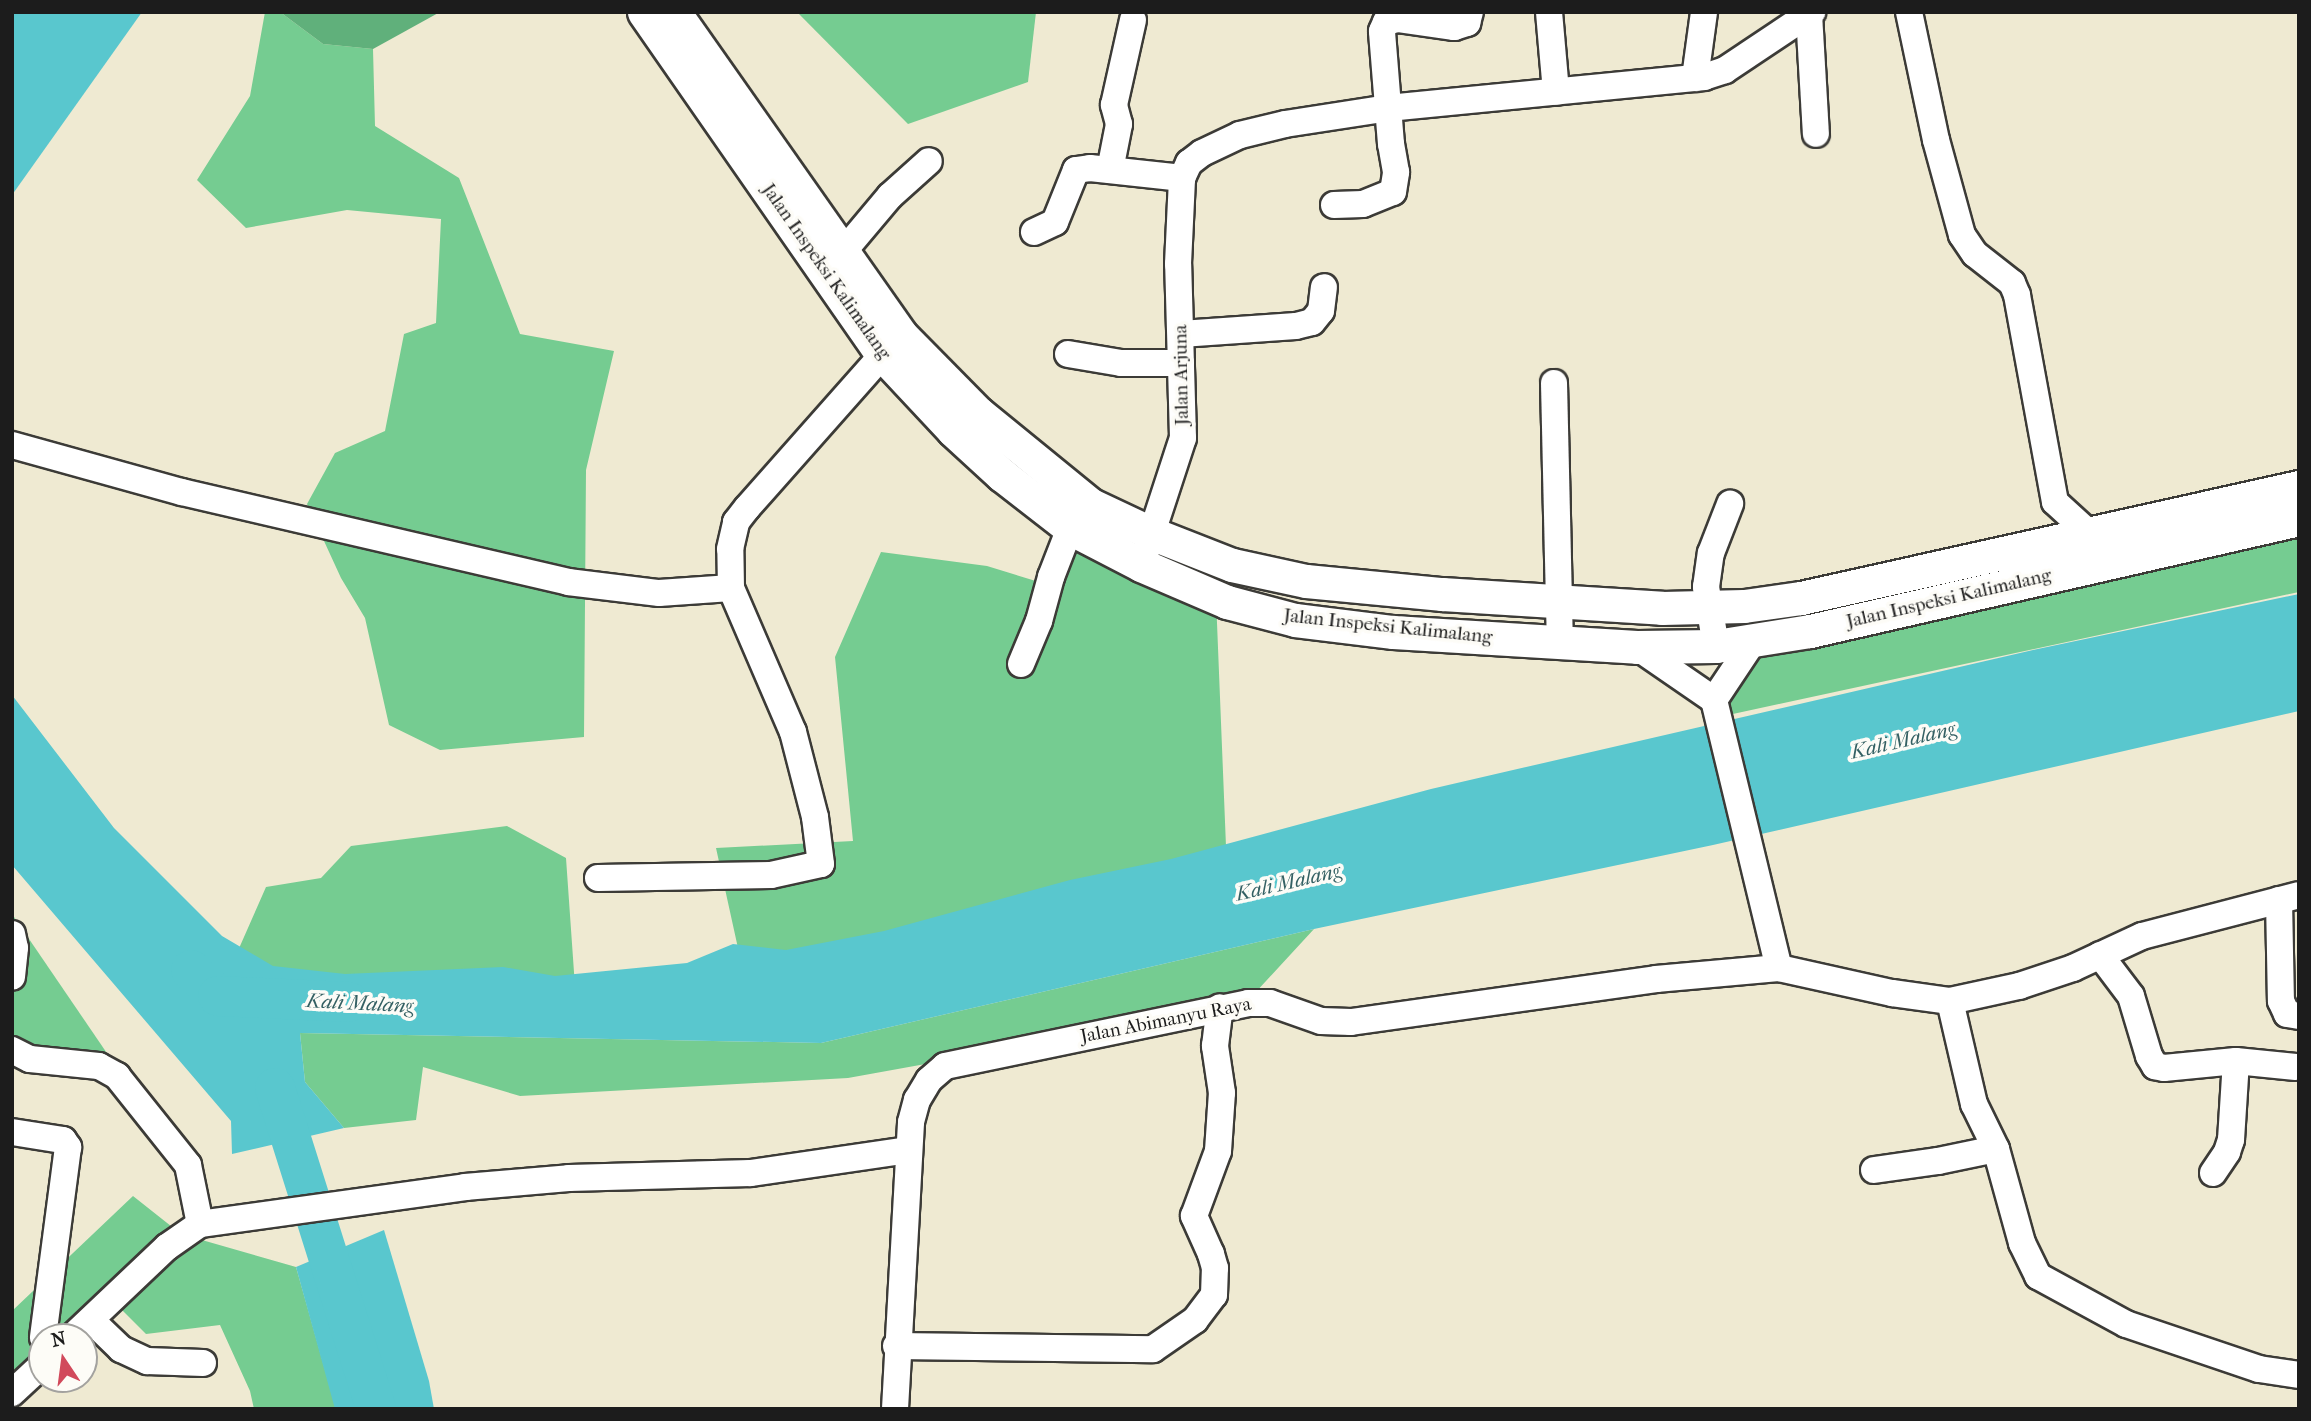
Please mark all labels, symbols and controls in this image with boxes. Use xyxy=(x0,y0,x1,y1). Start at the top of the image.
street label: Jalan Inspeksi Kalimalang xyxy=(757,180,895,364)
street label: Jalan Arjuna xyxy=(1170,324,1194,426)
street label: Jalan Inspeksi Kalimalang xyxy=(1844,564,2054,634)
street label: Jalan Inspeksi Kalimalang xyxy=(1283,605,1493,649)
water label: Kali Malang xyxy=(1848,716,1958,764)
water label: Kali Malang xyxy=(1233,858,1343,906)
water label: Kali Malang xyxy=(306,988,414,1018)
street label: Jalan Abimanyu Raya xyxy=(1079,993,1253,1049)
north arrow xyxy=(28,1323,98,1393)
text: N xyxy=(49,1327,68,1352)

